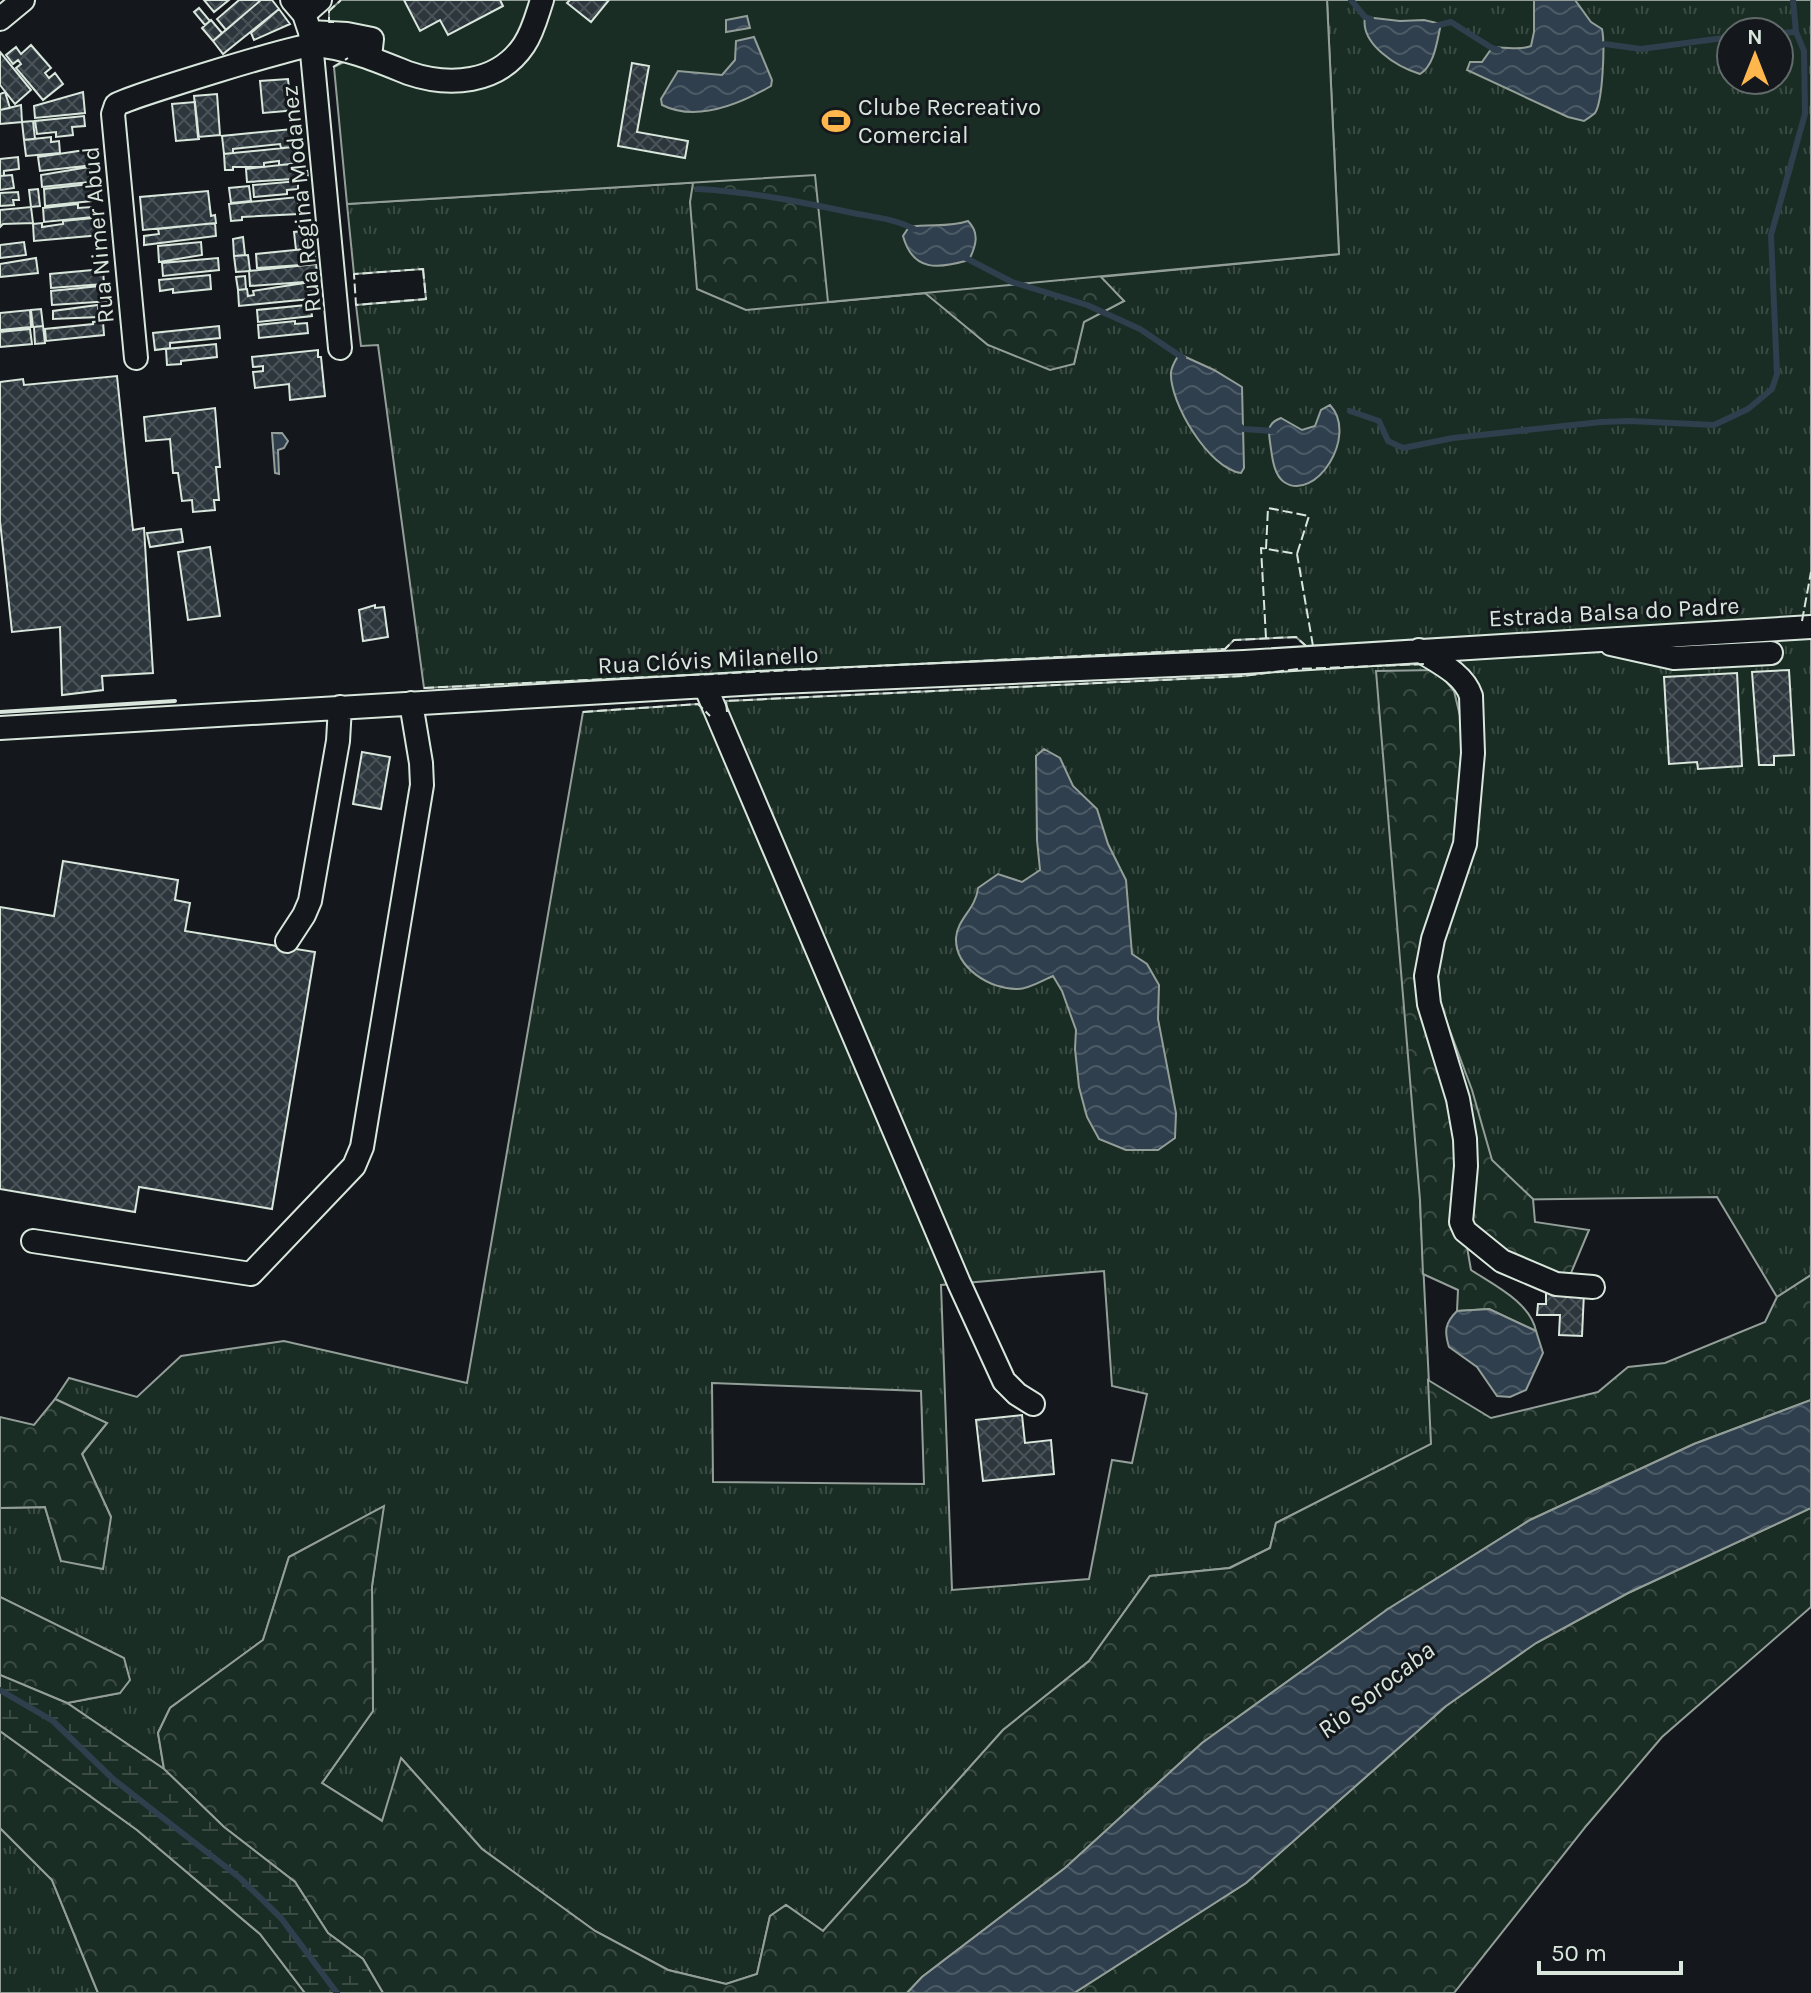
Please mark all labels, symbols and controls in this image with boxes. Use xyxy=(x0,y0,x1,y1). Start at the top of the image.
north arrow xyxy=(1715,16,1795,96)
text: N xyxy=(1747,24,1763,50)
street label: Rua Regina Modanez xyxy=(275,84,327,314)
place label: Clube Recreativo Comercial xyxy=(858,93,1041,149)
sports icon: Clube Recreativo Comercial xyxy=(821,106,851,136)
street label: Rua Nimer Abud xyxy=(76,145,120,325)
street label: Estrada Balsa do Padre xyxy=(1488,591,1740,633)
street label: Rua Clóvis Milanello xyxy=(597,640,819,680)
water label: Rio Sorocaba xyxy=(1311,1635,1441,1745)
scale bar xyxy=(1539,1925,1681,1975)
text: 50 m xyxy=(1551,1939,1607,1967)

